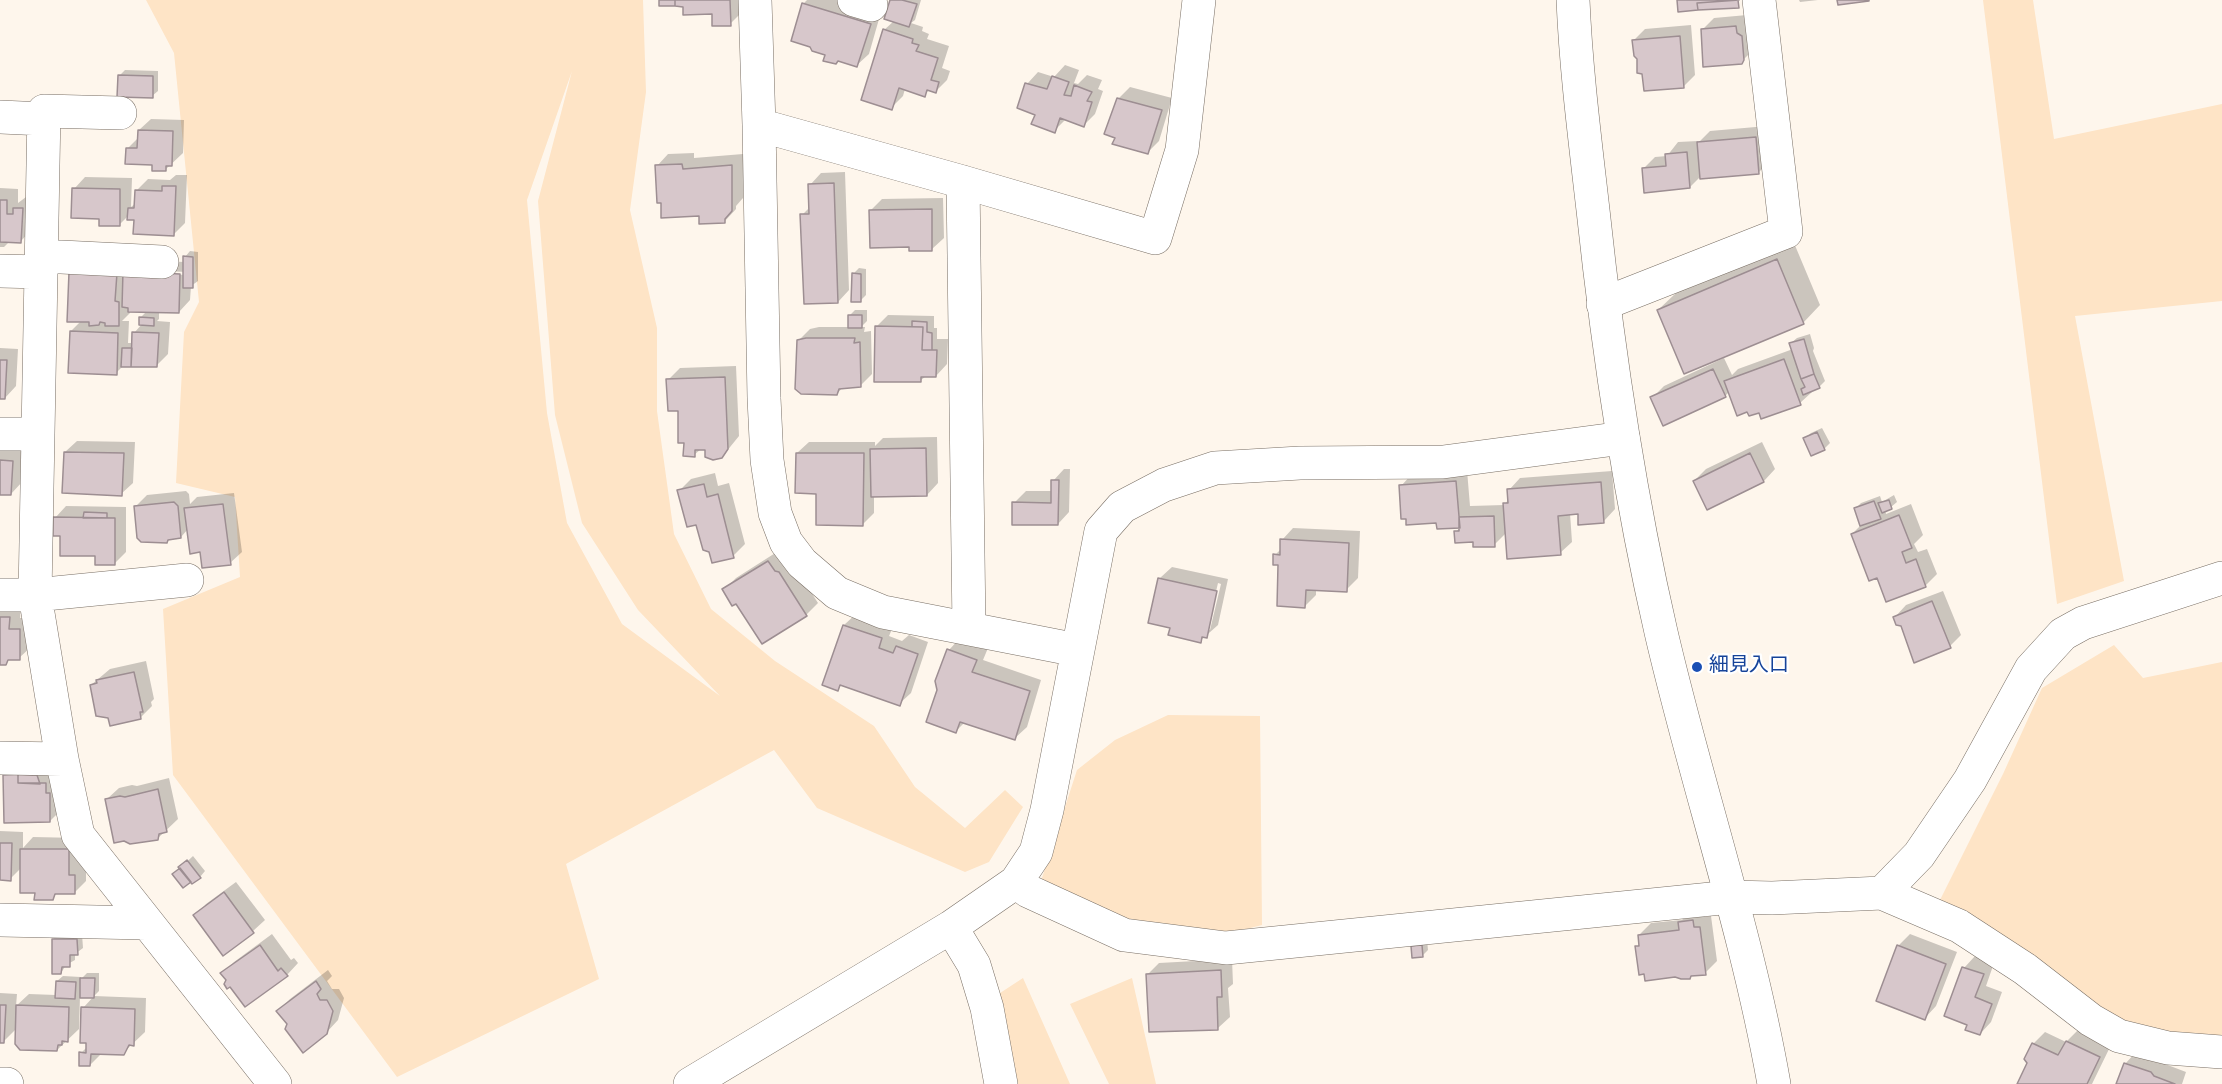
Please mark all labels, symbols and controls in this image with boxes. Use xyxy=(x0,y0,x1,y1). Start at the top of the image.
place label: 細見入口 xyxy=(1709,655,1789,679)
marker: 細見入口 xyxy=(1690,660,1704,674)

